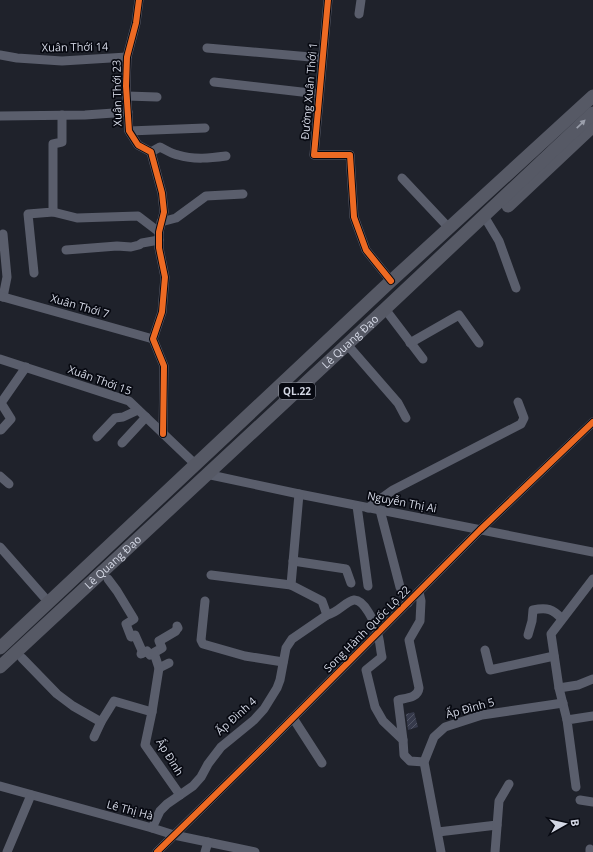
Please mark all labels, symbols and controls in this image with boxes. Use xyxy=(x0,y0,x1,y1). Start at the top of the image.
street label: Xuân Thới 14 xyxy=(42,38,109,55)
street label: Đường Xuân Thới 1 xyxy=(297,42,320,140)
street label: Xuân Thới 23 xyxy=(108,60,125,126)
one-way arrow xyxy=(576,120,586,129)
street label: Xuân Thới 7 xyxy=(49,290,111,321)
street label: Lê Quang Đạo xyxy=(318,311,382,371)
street label: Xuân Thới 15 xyxy=(66,361,134,398)
road number: QL.22 xyxy=(279,383,315,399)
street label: Nguyễn Thị Ai xyxy=(366,487,438,516)
street label: Lê Quang Đạo xyxy=(81,531,144,592)
street label: Song Hành Quốc Lộ 22 xyxy=(320,582,413,675)
street label: Ấp Đình 4 xyxy=(212,693,260,738)
street label: Ấp Đình 5 xyxy=(444,694,496,721)
street label: Ấp Đình xyxy=(153,735,188,778)
street label: Lê Thị Hà xyxy=(105,796,155,823)
north arrow xyxy=(545,804,585,844)
text: B xyxy=(567,818,583,827)

